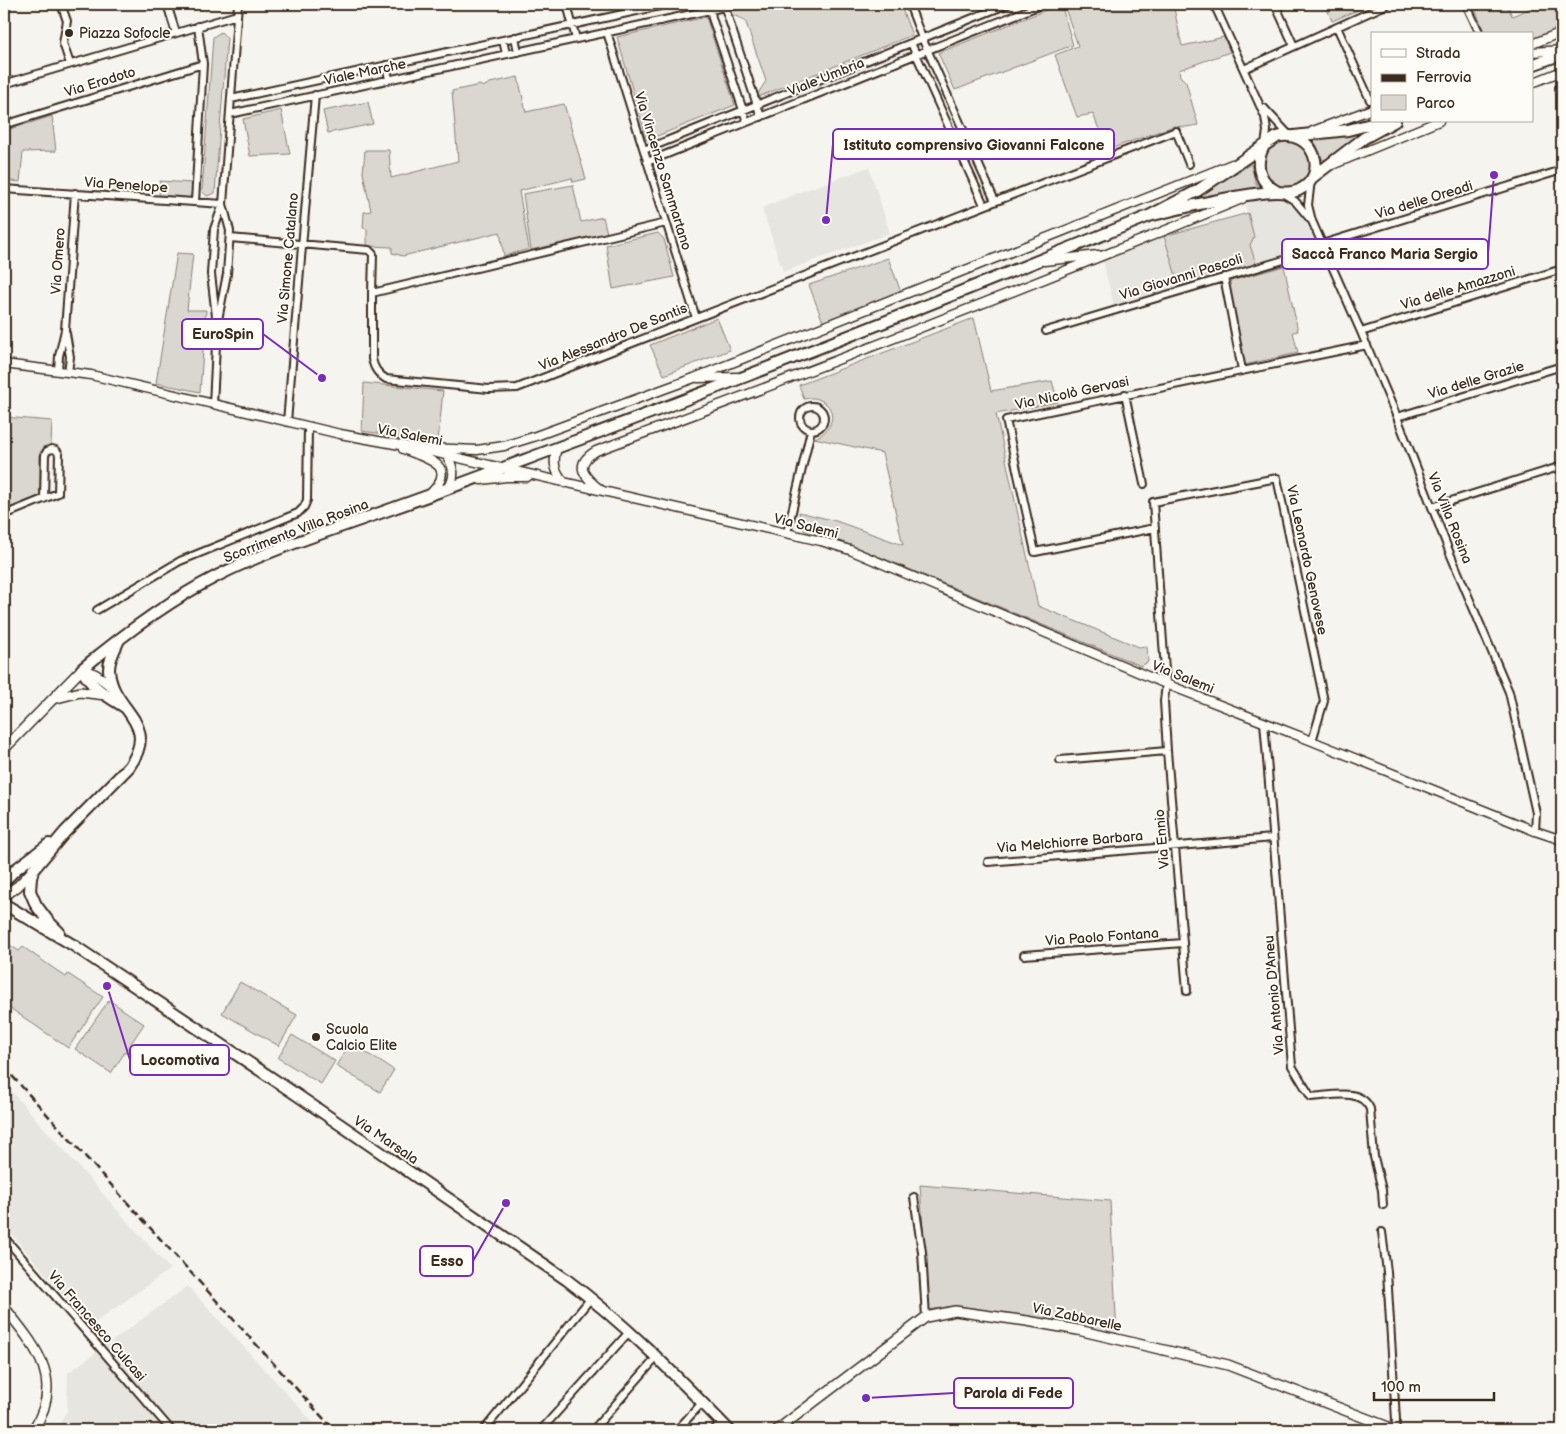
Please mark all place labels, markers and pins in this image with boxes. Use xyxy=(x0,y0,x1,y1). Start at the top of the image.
place label: Piazza Sofocle xyxy=(79,25,171,42)
marker: Piazza Sofocle xyxy=(63,27,75,39)
callout: Istituto comprensivo Giovanni Falcone xyxy=(833,129,1114,159)
callout: Saccà Franco Maria Sergio xyxy=(1282,239,1488,269)
callout: EuroSpin xyxy=(182,319,263,349)
place label: Scuola Calcio Elite xyxy=(326,1021,397,1054)
marker: Scuola Calcio Elite xyxy=(310,1031,322,1043)
callout: Locomotiva xyxy=(130,1045,229,1075)
callout: Esso xyxy=(420,1246,473,1276)
callout: Parola di Fede xyxy=(954,1378,1073,1408)

